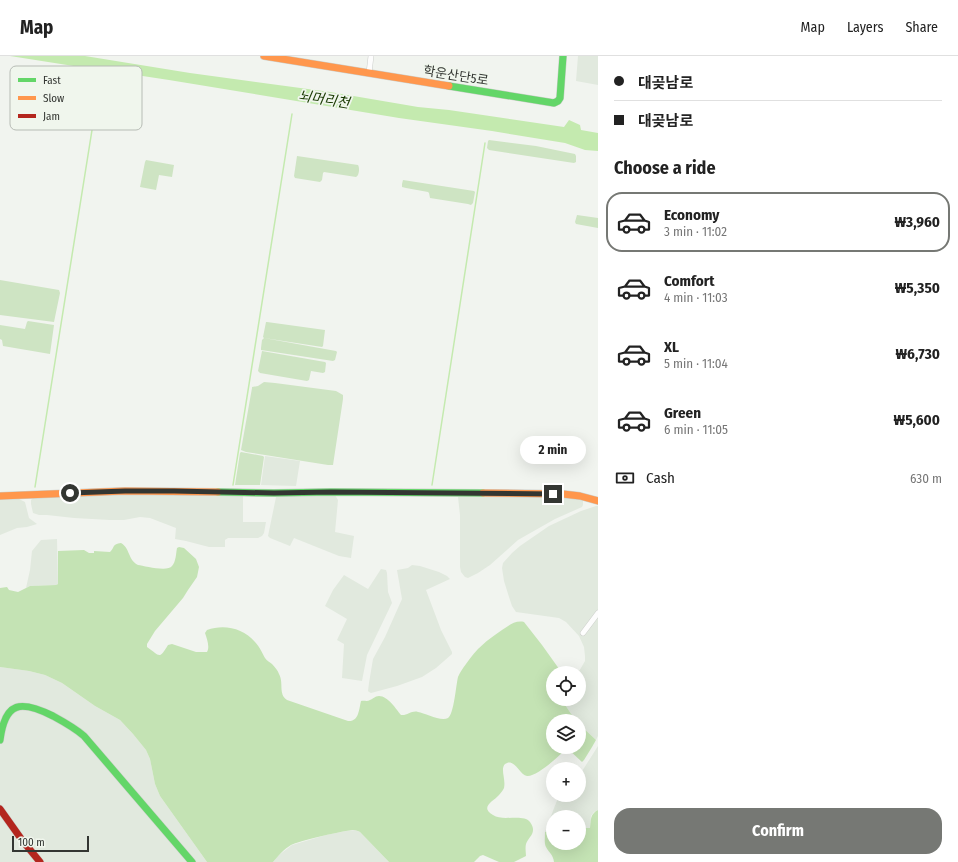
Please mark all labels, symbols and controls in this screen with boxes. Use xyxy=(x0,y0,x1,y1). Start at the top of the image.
text: Map xyxy=(20,16,53,39)
text: Map xyxy=(801,19,825,36)
text: Layers xyxy=(847,19,883,36)
text: Share xyxy=(905,19,938,36)
street label: 학운산단5로 xyxy=(422,63,490,88)
legend xyxy=(10,66,142,130)
text: Fast xyxy=(43,74,61,87)
text: 대곶남로 xyxy=(638,74,693,92)
water label: 뇌머리천 xyxy=(297,87,352,112)
text: Slow xyxy=(43,92,64,105)
text: Jam xyxy=(43,110,60,123)
text: 대곶남로 xyxy=(638,112,693,130)
text: Choose a ride xyxy=(614,157,716,179)
icon: car xyxy=(616,204,652,240)
text: Economy xyxy=(664,206,719,224)
text: ₩3,960 xyxy=(894,213,940,231)
text: 3 min · 11:02 xyxy=(664,224,727,239)
icon: car xyxy=(616,270,652,306)
text: Comfort xyxy=(664,272,715,290)
text: ₩5,350 xyxy=(895,279,940,297)
text: 4 min · 11:03 xyxy=(664,290,728,305)
icon: car xyxy=(616,336,652,372)
text: XL xyxy=(664,338,679,356)
text: ₩6,730 xyxy=(896,345,940,363)
text: 5 min · 11:04 xyxy=(664,356,728,371)
icon: car xyxy=(616,402,652,438)
text: Green xyxy=(664,404,701,422)
text: ₩5,600 xyxy=(894,411,940,429)
text: 6 min · 11:05 xyxy=(664,422,728,437)
callout: 2 min xyxy=(520,436,586,464)
text: 2 min xyxy=(539,442,567,457)
icon: cash xyxy=(614,467,636,489)
text: Cash xyxy=(646,469,675,487)
text: 630 m xyxy=(910,471,942,486)
route start xyxy=(61,484,79,502)
route end xyxy=(544,485,562,503)
map controls xyxy=(546,666,586,850)
button: locate xyxy=(546,666,586,706)
button: layers xyxy=(546,714,586,754)
button: + xyxy=(546,762,586,802)
button: Confirm xyxy=(614,808,942,854)
button: − xyxy=(546,810,586,850)
scale bar xyxy=(12,834,89,853)
text: 100 m xyxy=(18,836,45,849)

